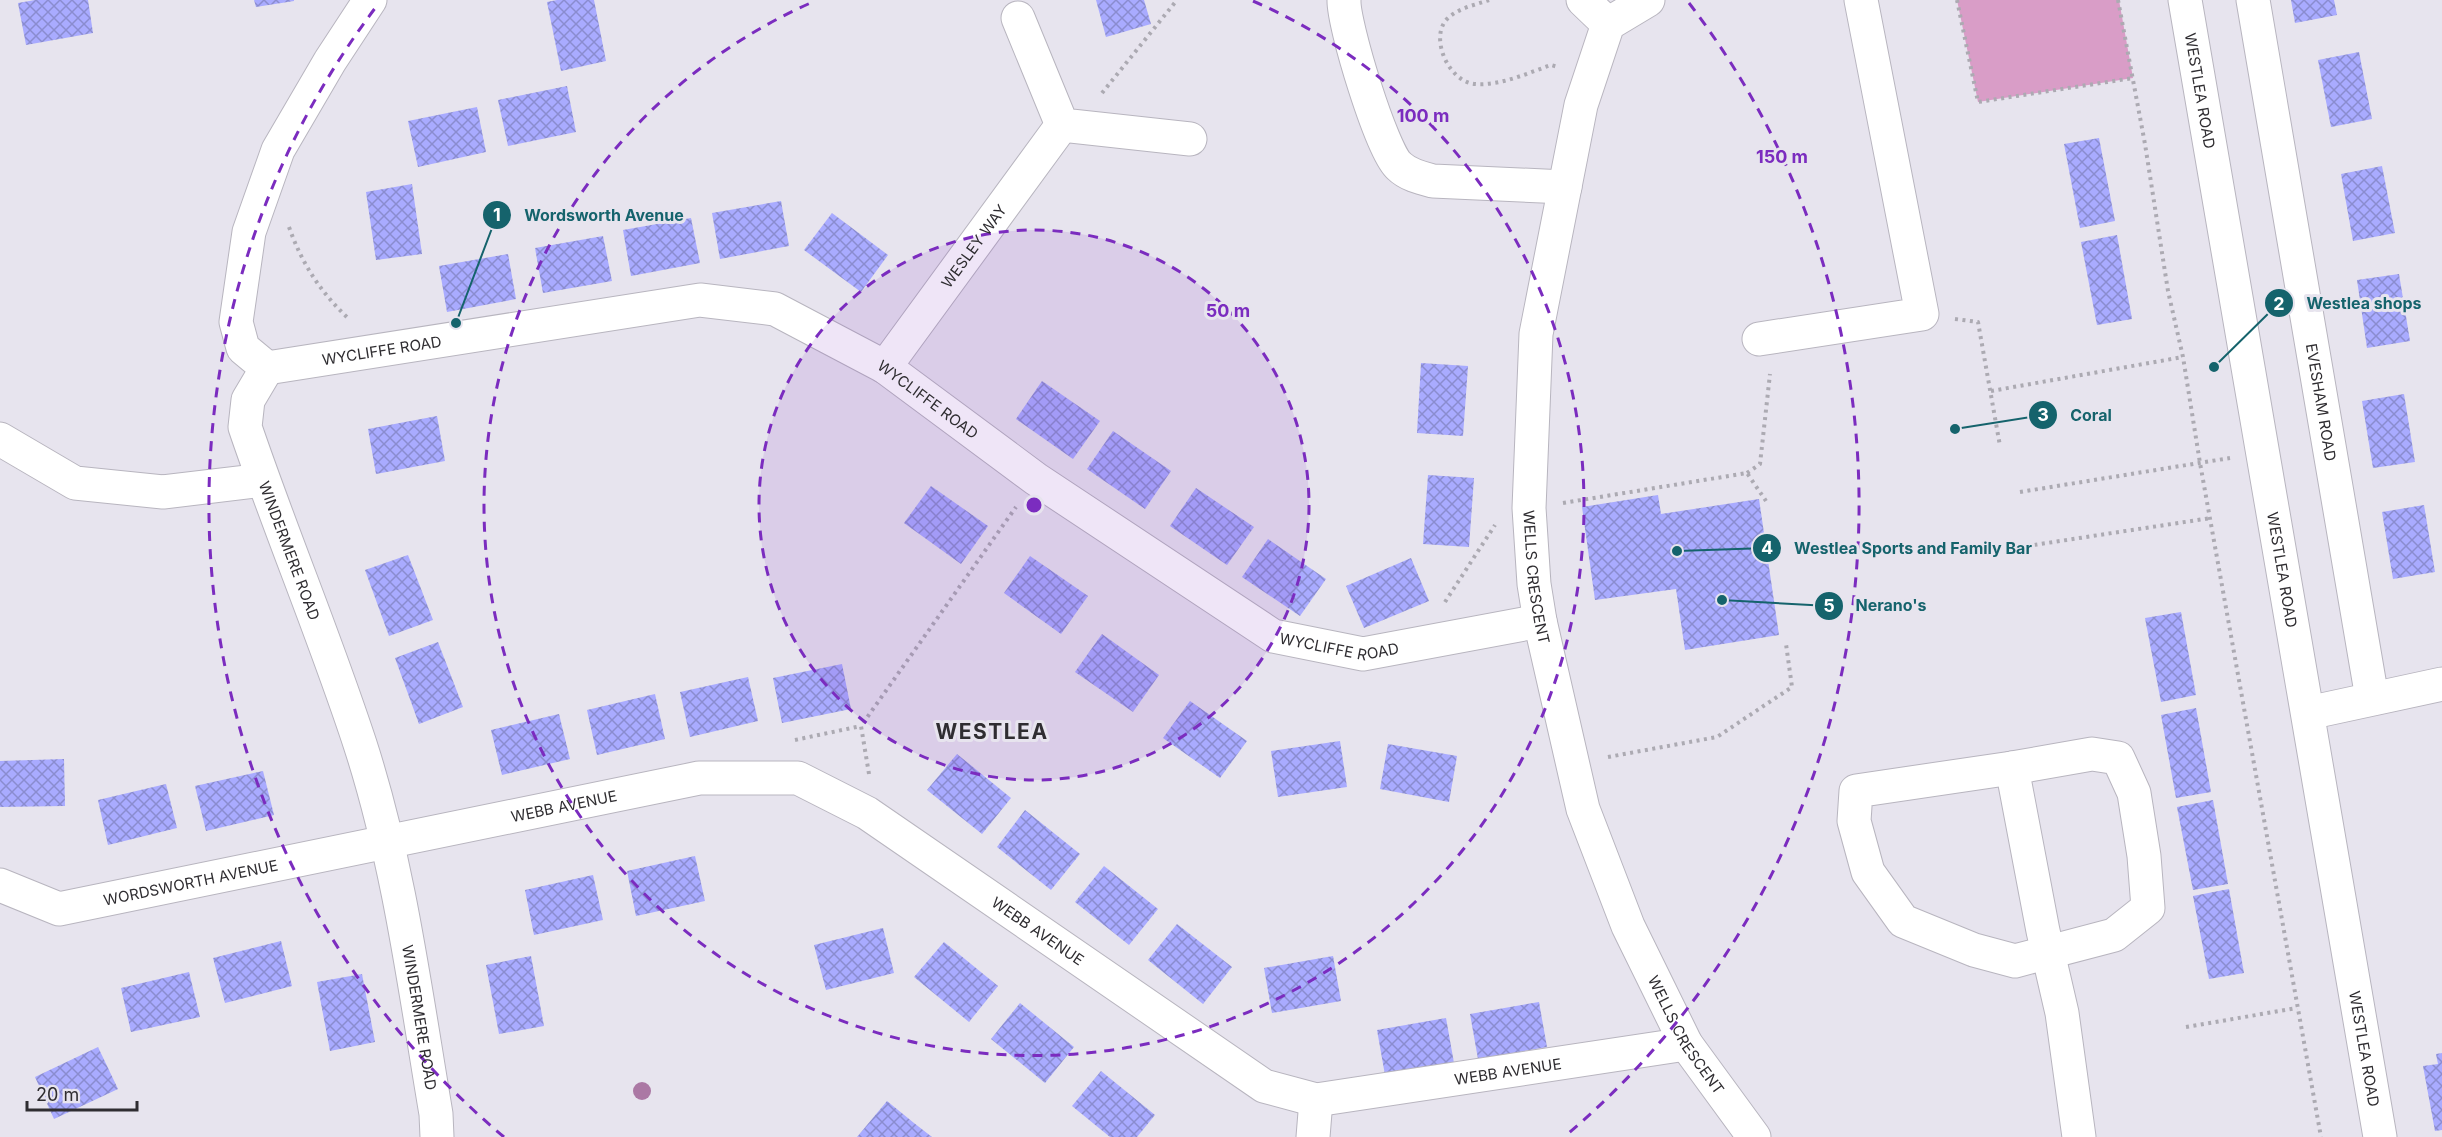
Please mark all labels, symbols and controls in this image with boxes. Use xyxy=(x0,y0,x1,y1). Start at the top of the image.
street label: WESTLEA ROAD xyxy=(2181,31,2220,150)
text: 100 m xyxy=(1397,105,1449,126)
text: 150 m xyxy=(1756,146,1808,167)
callout: Wordsworth Avenue xyxy=(482,198,696,232)
street label: WESLEY WAY xyxy=(937,200,1010,291)
text: 1 xyxy=(493,204,501,225)
text: Wordsworth Avenue xyxy=(524,205,684,225)
callout: Westlea shops xyxy=(2264,286,2433,320)
text: 2 xyxy=(2273,293,2285,314)
text: Westlea shops xyxy=(2306,293,2422,313)
text: 50 m xyxy=(1206,300,1250,321)
street label: WYCLIFFE ROAD xyxy=(320,331,443,369)
street label: EVESHAM ROAD xyxy=(2302,342,2341,463)
street label: WYCLIFFE ROAD xyxy=(874,355,982,443)
callout: Coral xyxy=(2028,398,2123,432)
text: 3 xyxy=(2037,404,2049,425)
text: Coral xyxy=(2070,405,2112,425)
street label: WINDERMERE ROAD xyxy=(255,478,325,623)
centre of rings xyxy=(1024,495,1044,515)
street label: WELLS CRESCENT xyxy=(1520,509,1554,646)
street label: WESTLEA ROAD xyxy=(2263,510,2302,629)
callout: Westlea Sports and Family Bar xyxy=(1752,531,2044,565)
text: 4 xyxy=(1761,537,1773,558)
text: Westlea Sports and Family Bar xyxy=(1794,538,2032,558)
callout: Nerano's xyxy=(1814,589,1939,623)
text: 5 xyxy=(1823,595,1835,616)
text: Nerano's xyxy=(1855,595,1927,615)
street label: WYCLIFFE ROAD xyxy=(1278,628,1400,664)
district label: WESTLEA xyxy=(935,719,1049,744)
street label: WEBB AVENUE xyxy=(509,786,619,826)
street label: WORDSWORTH AVENUE xyxy=(102,855,279,909)
street label: WEBB AVENUE xyxy=(988,892,1088,969)
street label: WINDERMERE ROAD xyxy=(399,943,441,1092)
street label: WELLS CRESCENT xyxy=(1644,972,1729,1098)
street label: WESTLEA ROAD xyxy=(2346,989,2384,1108)
street label: WEBB AVENUE xyxy=(1453,1053,1563,1088)
scale bar xyxy=(27,1074,136,1112)
text: 20 m xyxy=(36,1084,79,1105)

